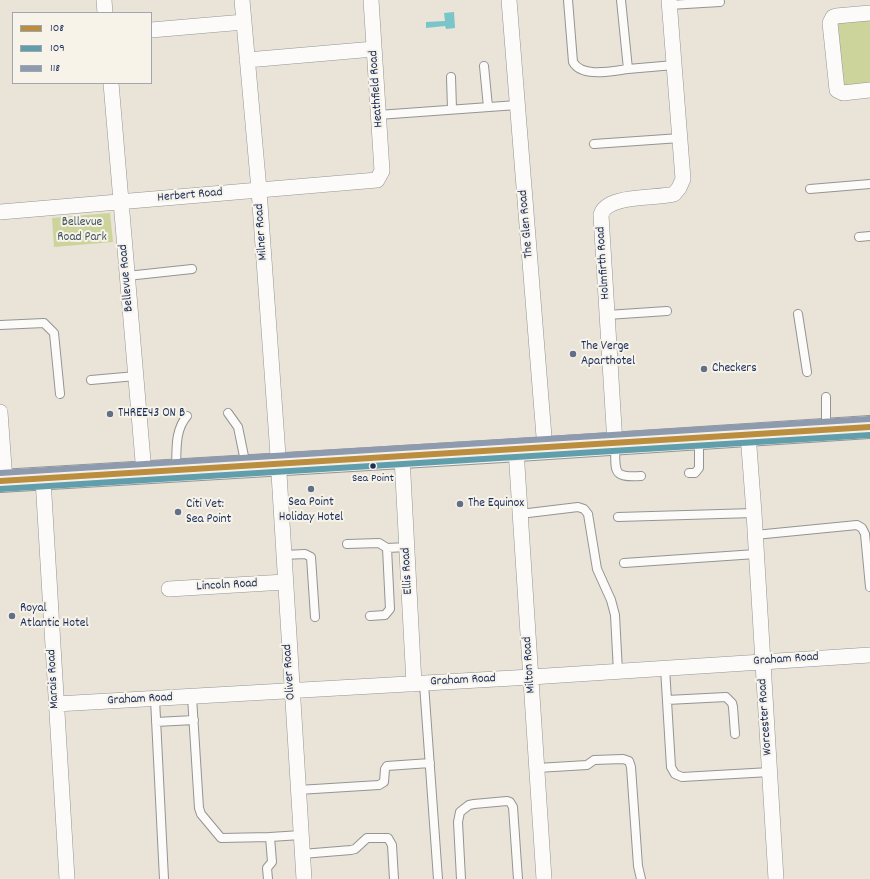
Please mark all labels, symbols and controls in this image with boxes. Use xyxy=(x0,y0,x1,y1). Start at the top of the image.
legend xyxy=(12,12,152,84)
text: 108 xyxy=(50,20,64,37)
text: 109 xyxy=(50,40,65,57)
street label: Heathfield Road xyxy=(367,50,387,128)
text: 118 xyxy=(50,60,60,77)
street label: Herbert Road xyxy=(157,185,223,207)
street label: The Glen Road xyxy=(516,189,538,259)
street label: Milner Road xyxy=(252,203,272,261)
park label: Bellevue Road Park xyxy=(57,215,107,246)
street label: Holmfirth Road xyxy=(594,226,614,300)
street label: Bellevue Road xyxy=(116,244,138,312)
place label: The Verge Aparthotel xyxy=(581,339,635,370)
marker: The Verge Aparthotel xyxy=(568,349,578,359)
place label: Checkers xyxy=(712,361,757,377)
marker: Checkers xyxy=(699,364,709,374)
place label: THREE43 ON B xyxy=(118,406,185,422)
marker: THREE43 ON B xyxy=(105,409,115,419)
marker: Sea Point xyxy=(368,461,378,471)
place label: Sea Point xyxy=(352,472,394,486)
marker: Sea Point Holiday Hotel xyxy=(306,484,316,494)
place label: Sea Point Holiday Hotel xyxy=(279,495,343,526)
place label: The Equinox xyxy=(468,496,524,512)
place label: Citi Vet: Sea Point xyxy=(186,497,231,528)
marker: The Equinox xyxy=(455,499,465,509)
marker: Citi Vet: Sea Point xyxy=(173,507,183,517)
street label: Ellis Road xyxy=(399,547,417,595)
street label: Lincoln Road xyxy=(196,577,258,595)
place label: Royal Atlantic Hotel xyxy=(20,601,89,632)
marker: Royal Atlantic Hotel xyxy=(7,611,17,621)
street label: Milton Road xyxy=(520,636,540,694)
street label: Oliver Road xyxy=(280,643,300,701)
street label: Marais Road xyxy=(45,649,63,709)
street label: Graham Road xyxy=(753,650,819,670)
street label: Graham Road xyxy=(430,671,496,691)
street label: Worcester Road xyxy=(756,678,776,756)
street label: Graham Road xyxy=(107,690,173,710)

